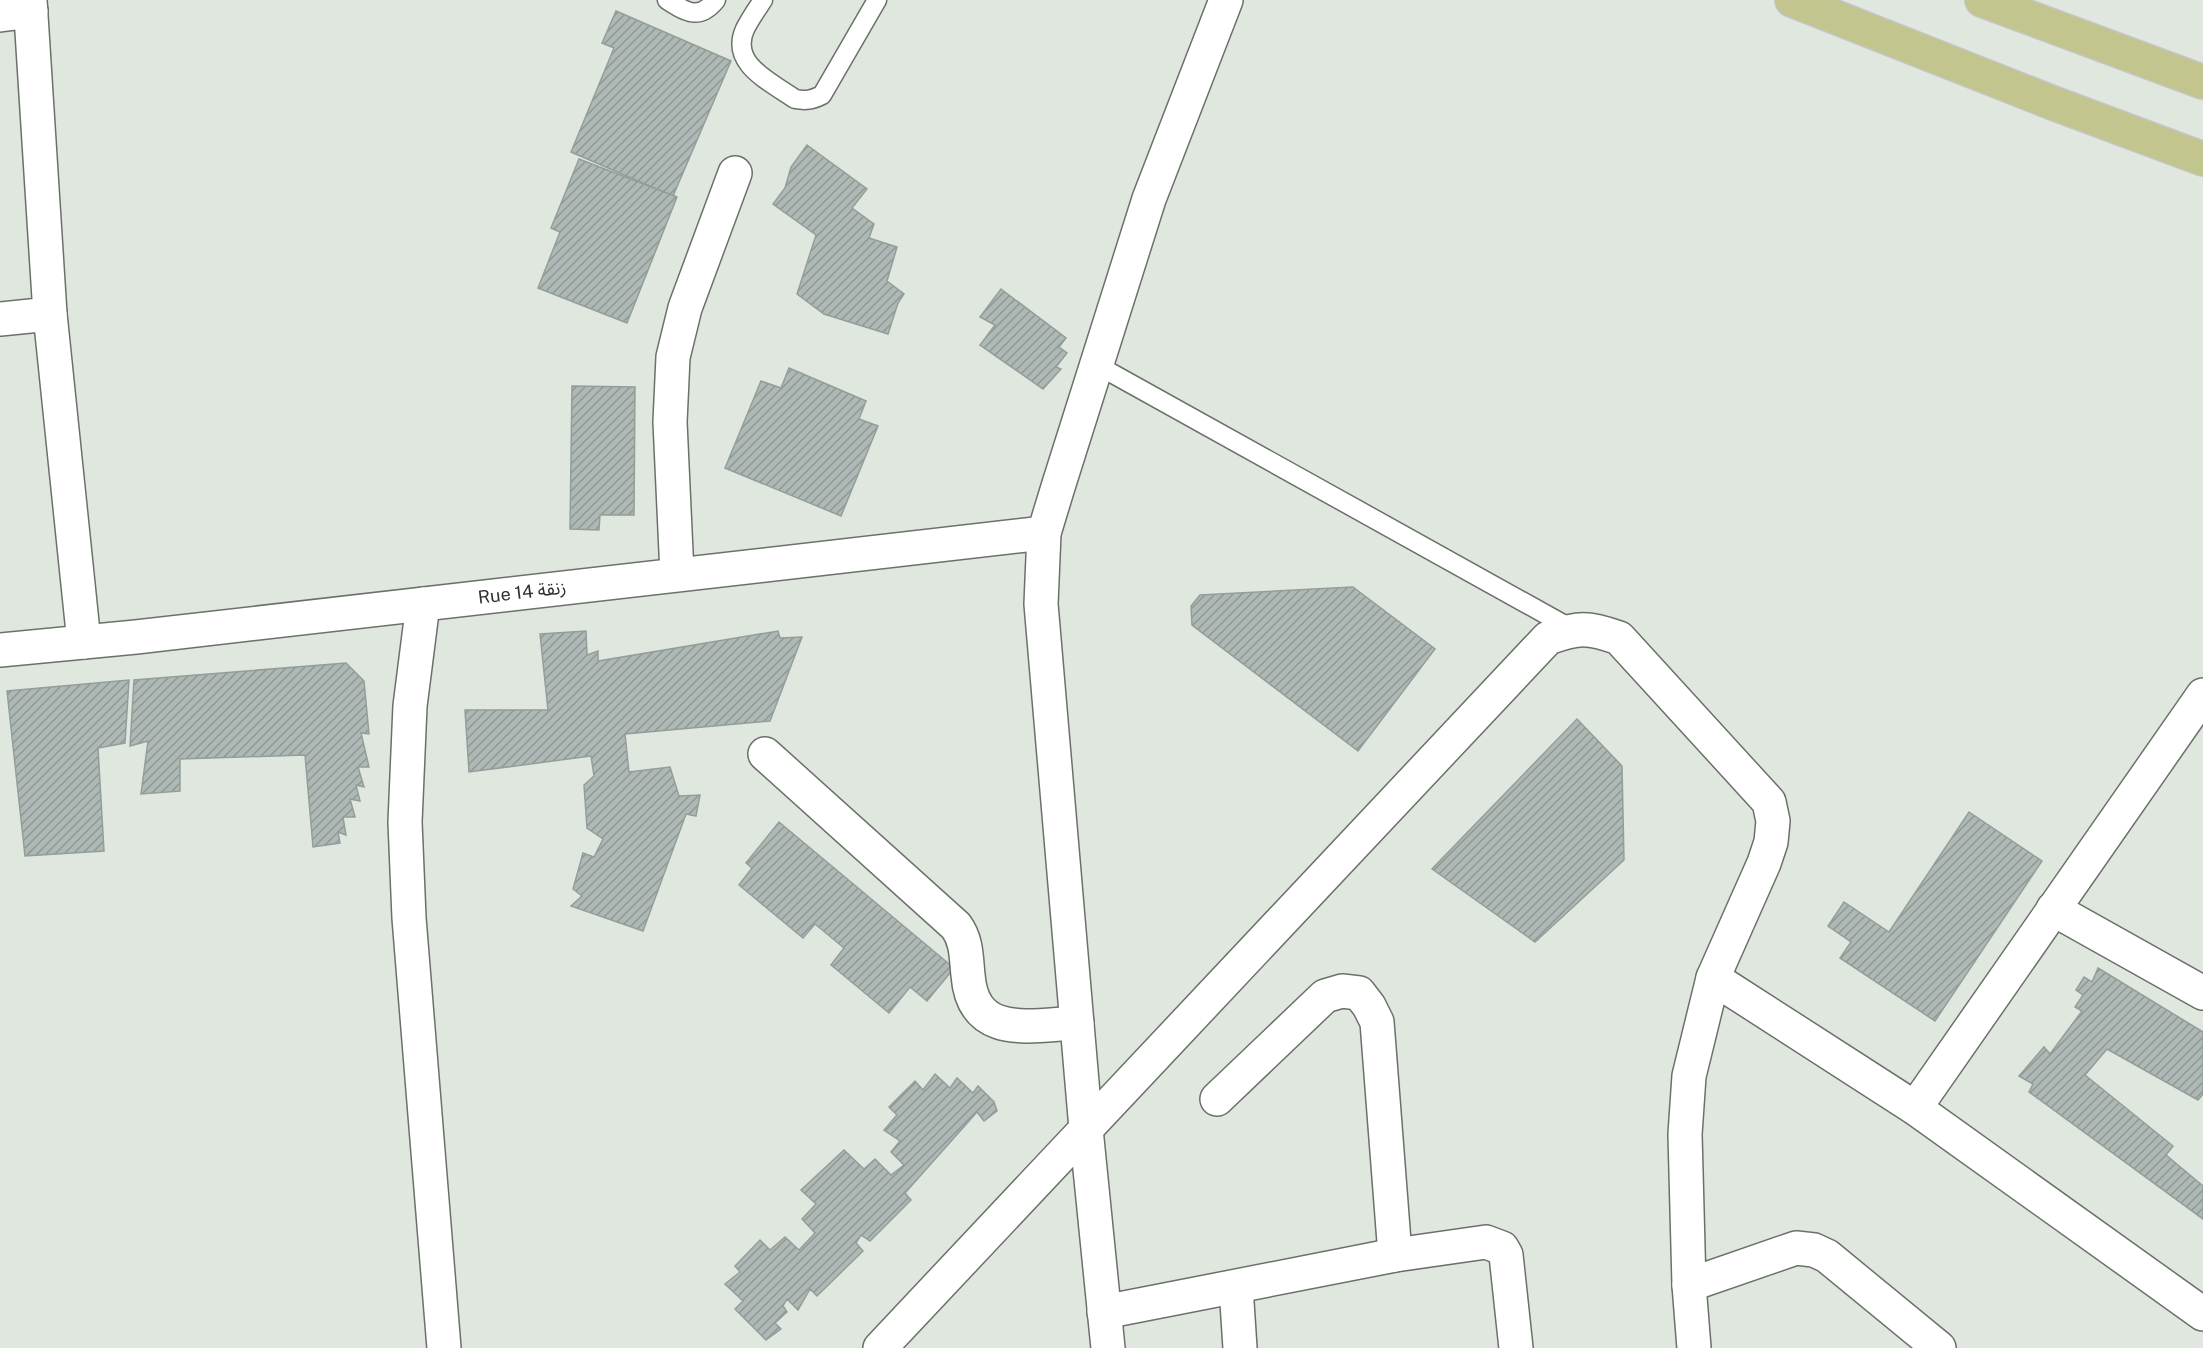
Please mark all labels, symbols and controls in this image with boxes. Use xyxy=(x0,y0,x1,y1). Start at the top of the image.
street label: Rue 14 زنقة xyxy=(477,576,567,609)

